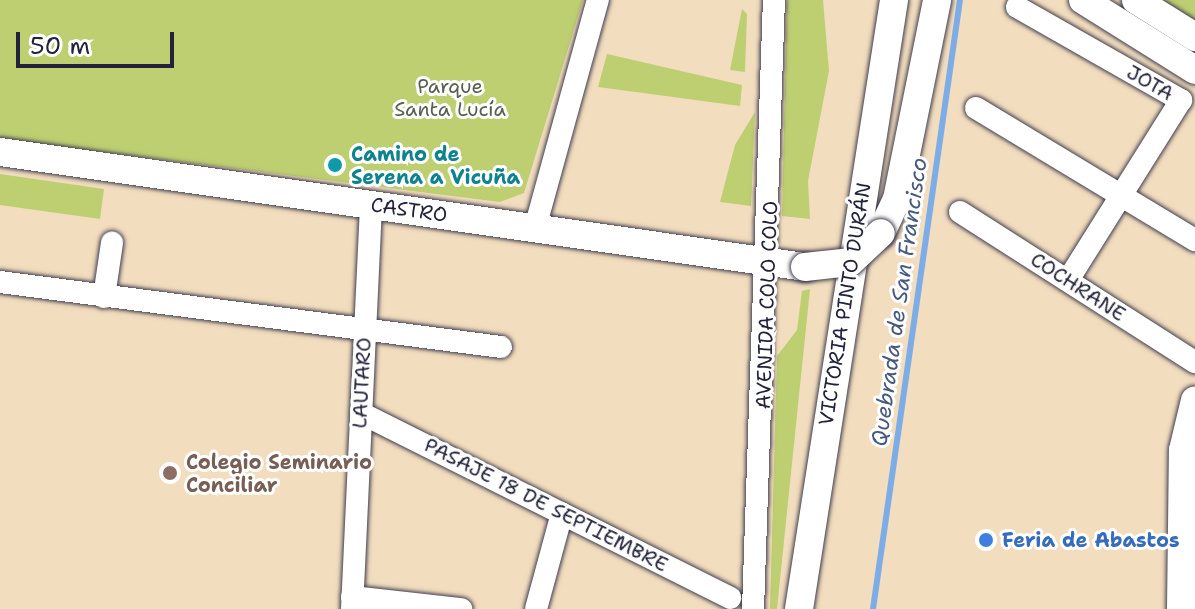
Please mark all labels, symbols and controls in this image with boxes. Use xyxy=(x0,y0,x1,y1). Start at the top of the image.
scale bar xyxy=(20,16,178,66)
text: 50 m xyxy=(30,30,90,62)
street label: JOTA xyxy=(1122,60,1178,106)
park label: Parque Santa Lucía xyxy=(394,74,506,121)
place label: Camino de Serena a Vicuña xyxy=(351,142,520,189)
marker: Camino de Serena a Vicuña xyxy=(326,156,344,174)
water label: Quebrada de San Francisco xyxy=(866,156,932,448)
street label: VICTORIA PINTO DURÁN xyxy=(814,181,876,427)
street label: CASTRO xyxy=(369,193,449,227)
street label: AVENIDA COLO COLO xyxy=(751,200,783,410)
street label: COCHRANE xyxy=(1026,247,1130,327)
street label: LAUTARO xyxy=(348,337,376,429)
street label: PASAJE 18 DE SEPTIEMBRE xyxy=(420,433,672,577)
place label: Colegio Seminario Conciliar xyxy=(186,450,372,497)
marker: Colegio Seminario Conciliar xyxy=(161,464,179,482)
place label: Feria de Abastos xyxy=(1002,528,1180,552)
marker: Feria de Abastos xyxy=(977,531,995,549)

